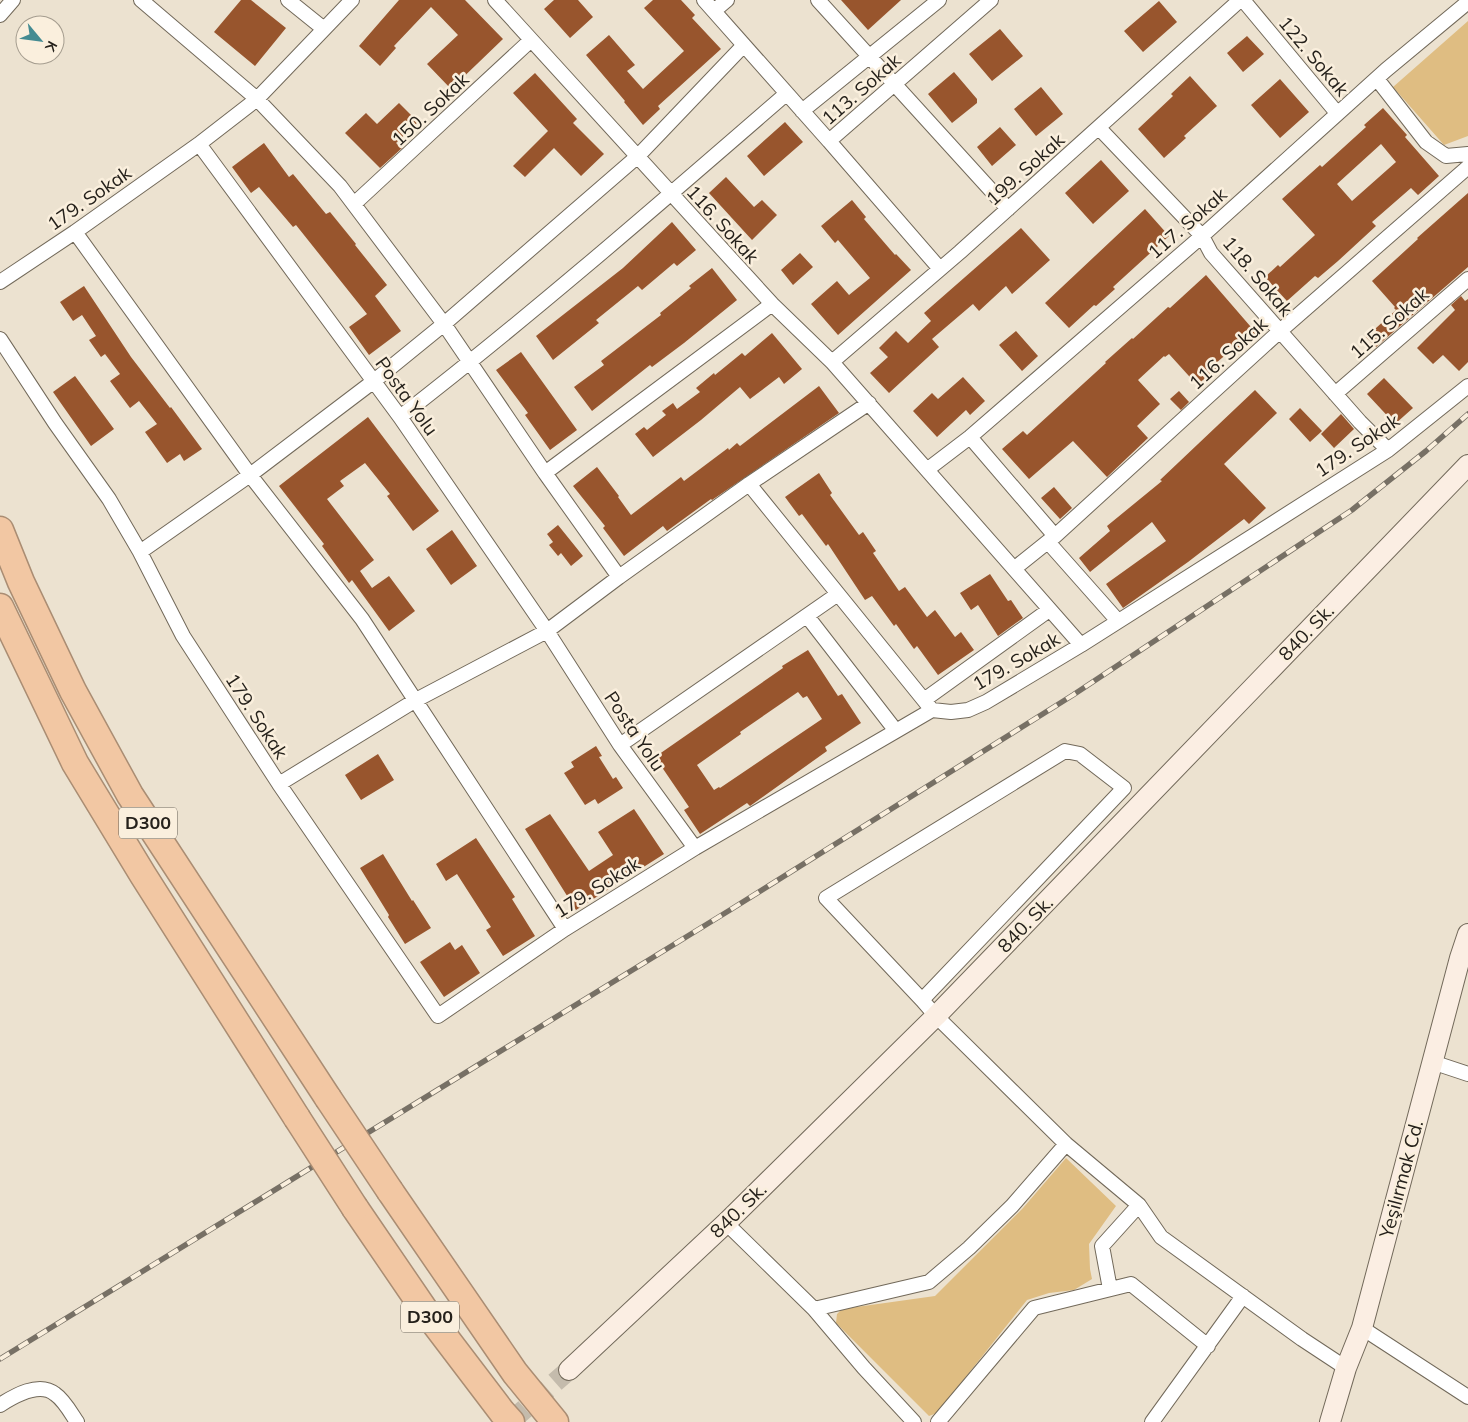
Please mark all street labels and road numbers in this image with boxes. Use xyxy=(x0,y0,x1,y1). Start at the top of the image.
street label: 122. Sokak xyxy=(1274,11,1355,101)
street label: 113. Sokak xyxy=(817,48,906,130)
street label: 150. Sokak xyxy=(386,67,474,151)
street label: 199. Sokak xyxy=(981,127,1069,210)
street label: 179. Sokak xyxy=(42,160,136,236)
street label: 116. Sokak xyxy=(682,180,765,268)
street label: 117. Sokak xyxy=(1143,182,1232,264)
street label: 118. Sokak xyxy=(1218,231,1299,321)
street label: 115. Sokak xyxy=(1345,282,1434,364)
street label: 116. Sokak xyxy=(1184,311,1272,394)
street label: Posta Yolu xyxy=(370,352,444,440)
street label: 179. Sokak xyxy=(1310,408,1404,482)
street label: 840. Sk. xyxy=(1273,599,1339,665)
street label: 179. Sokak xyxy=(968,626,1064,696)
street label: 179. Sokak xyxy=(221,669,294,763)
street label: Posta Yolu xyxy=(599,686,671,776)
road number: D300 xyxy=(119,808,177,838)
street label: 179. Sokak xyxy=(549,851,645,923)
street label: 840. Sk. xyxy=(992,891,1058,957)
street label: Yeşilırmak Cd. xyxy=(1373,1117,1428,1242)
street label: 840. Sk. xyxy=(705,1177,771,1243)
road number: D300 xyxy=(401,1301,459,1332)

